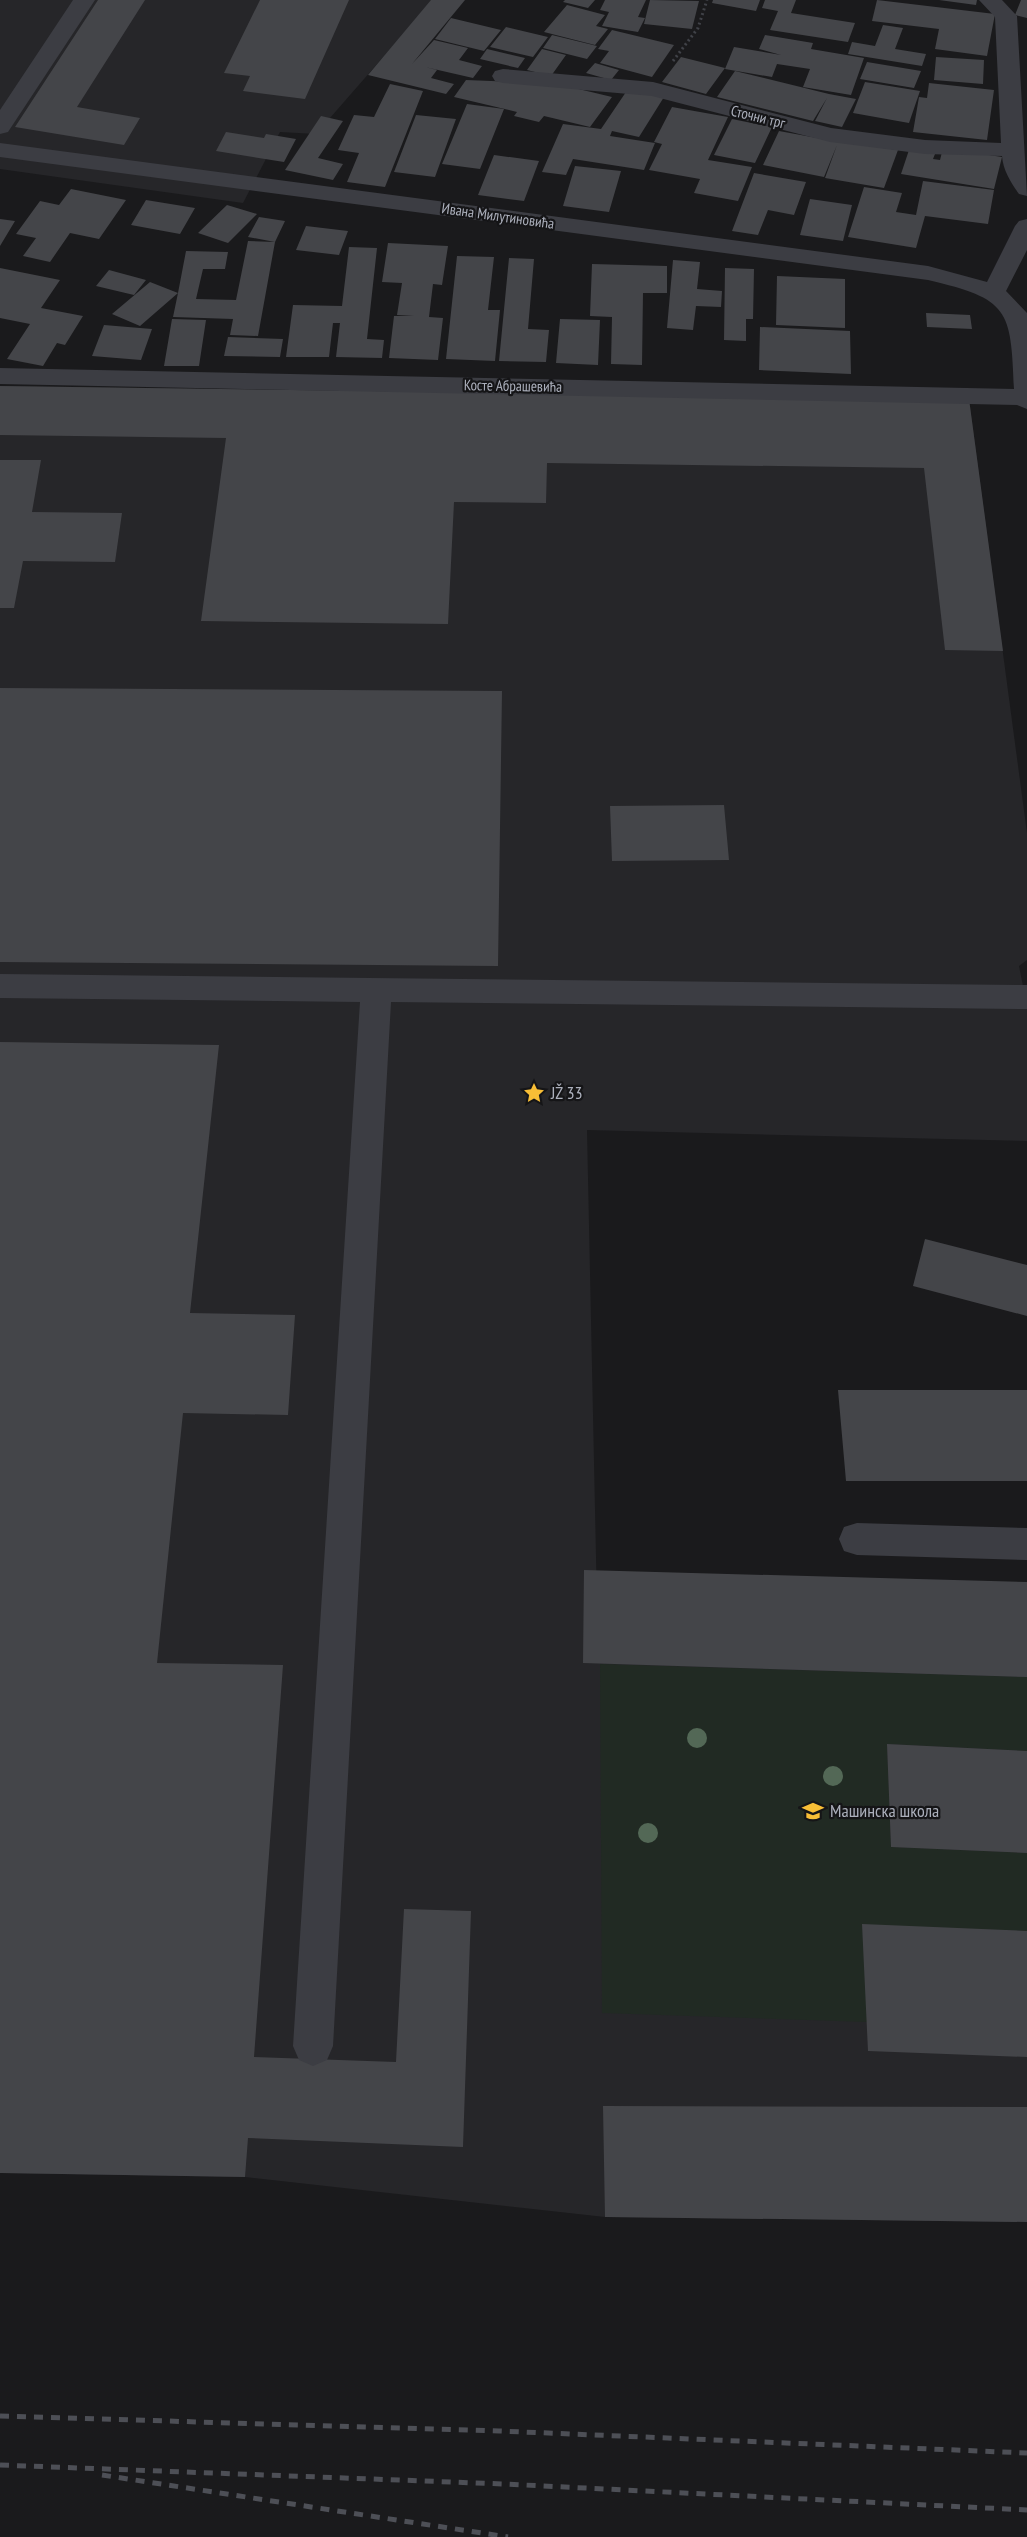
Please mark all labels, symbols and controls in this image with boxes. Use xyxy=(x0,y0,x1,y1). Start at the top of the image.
street label: Сточни трг xyxy=(729,101,788,133)
street label: Ивана Милутиновића xyxy=(441,198,556,233)
street label: Косте Абрашевића xyxy=(464,375,562,396)
place icon: JŽ 33 xyxy=(522,1081,546,1105)
place label: JŽ 33 xyxy=(550,1081,583,1104)
school or university icon: Машинска школа xyxy=(801,1799,825,1823)
place label: Машинска школа xyxy=(830,1799,939,1822)

